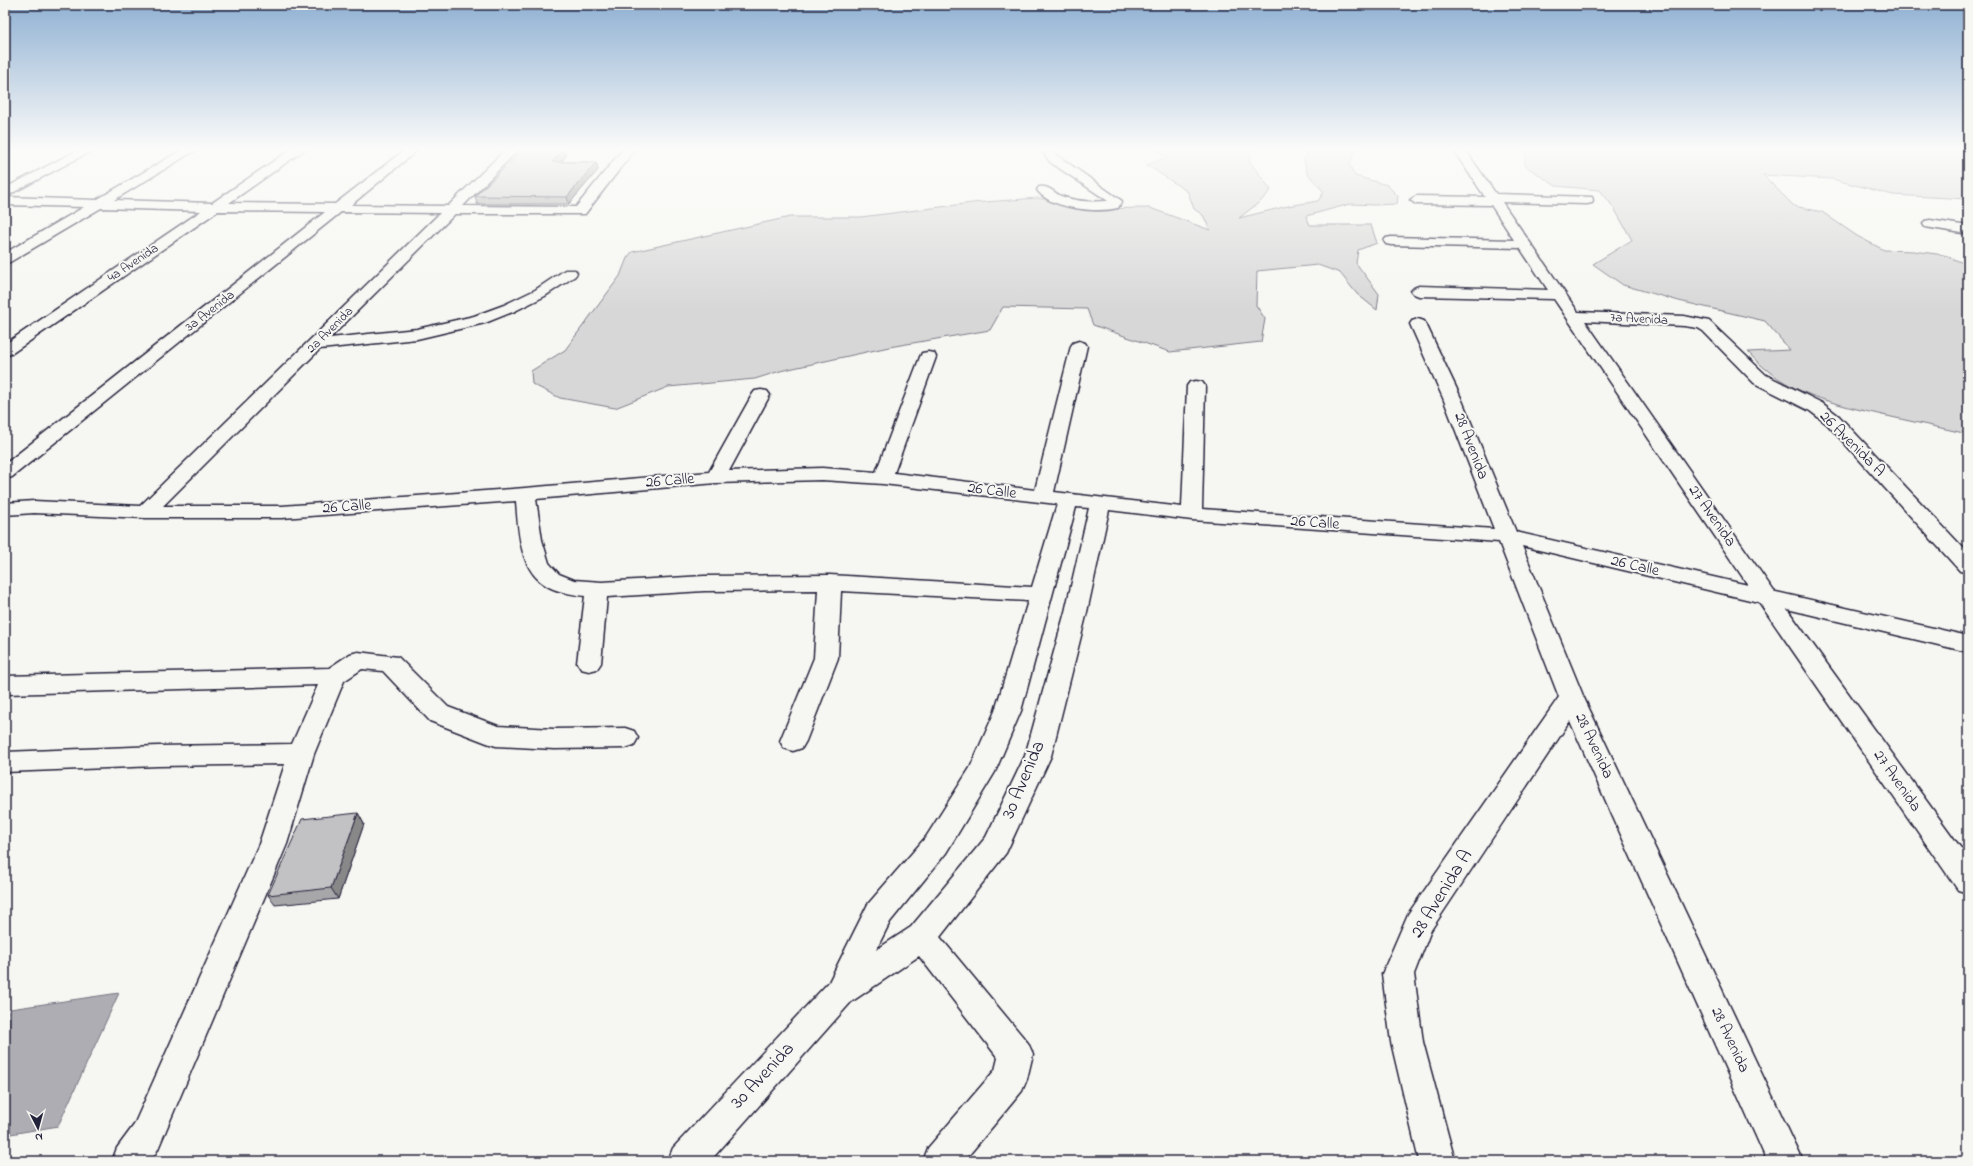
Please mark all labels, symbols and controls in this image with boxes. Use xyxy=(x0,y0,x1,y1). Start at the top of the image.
street label: 4a Avenida xyxy=(104,239,162,287)
street label: 3a Avenida xyxy=(181,286,239,336)
street label: 2a Avenida xyxy=(302,302,358,358)
street label: 7a Avenida xyxy=(1610,308,1668,330)
street label: 26 Avenida A xyxy=(1813,405,1891,483)
street label: 28 Avenida xyxy=(1447,409,1495,483)
street label: 26 Calle xyxy=(645,467,696,495)
street label: 26 Calle xyxy=(966,476,1019,506)
street label: 27 Avenida xyxy=(1682,480,1742,552)
street label: 26 Calle xyxy=(322,493,373,521)
street label: 26 Calle xyxy=(1290,509,1341,537)
street label: 26 Calle xyxy=(1608,549,1662,583)
street label: 28 Avenida xyxy=(1568,709,1620,783)
street label: 30 Avenida xyxy=(995,737,1053,823)
street label: 27 Avenida xyxy=(1867,745,1927,817)
street label: 28 Avenida A xyxy=(1404,845,1480,943)
street label: 28 Avenida xyxy=(1704,1003,1756,1077)
street label: 30 Avenida xyxy=(725,1037,801,1115)
north arrow xyxy=(18,1108,58,1148)
text: N xyxy=(34,1129,43,1145)

